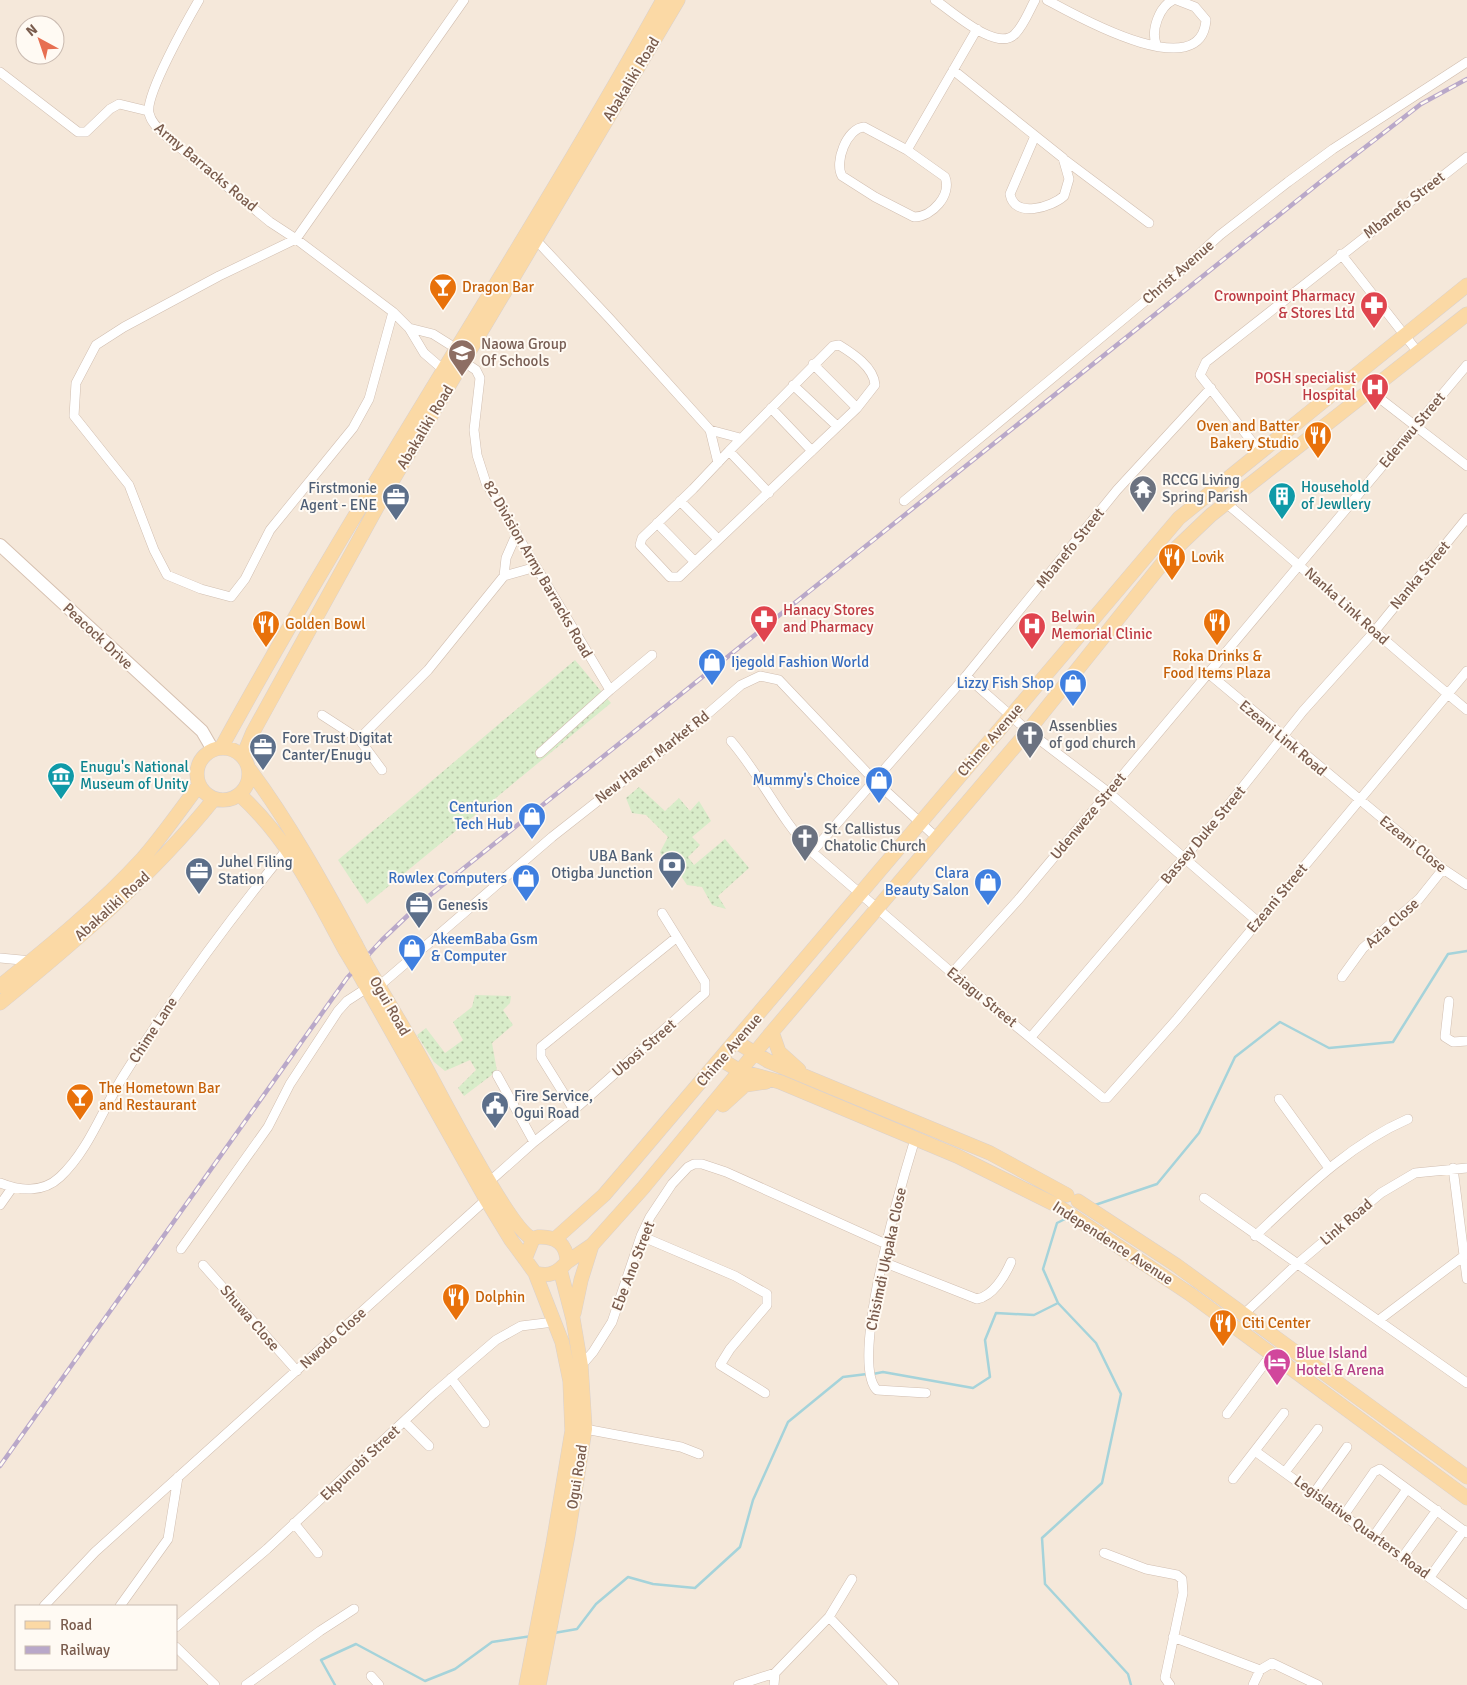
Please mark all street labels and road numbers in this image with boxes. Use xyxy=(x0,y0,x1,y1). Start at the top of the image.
street label: Abakaliki Road xyxy=(599,34,663,124)
street label: Army Barracks Road xyxy=(151,119,261,215)
street label: Mbanefo Street xyxy=(1360,168,1448,242)
street label: Christ Avenue xyxy=(1138,236,1218,308)
street label: Abakaliki Road xyxy=(393,382,457,472)
street label: Edenwu Street xyxy=(1375,389,1449,471)
street label: 82 Division Army Barracks Road xyxy=(480,477,596,661)
street label: Mbanefo Street xyxy=(1032,504,1108,592)
street label: Nanka Street xyxy=(1386,537,1454,613)
street label: Nanka Link Road xyxy=(1301,563,1393,649)
street label: Peacock Drive xyxy=(59,599,137,673)
street label: Ezeani Link Road xyxy=(1236,696,1330,780)
street label: Chime Avenue xyxy=(953,700,1027,780)
street label: New Haven Market Rd xyxy=(591,707,713,807)
street label: Udenweze Street xyxy=(1046,769,1130,863)
street label: Bassey Duke Street xyxy=(1157,782,1249,888)
street label: Ezeani Close xyxy=(1376,812,1450,876)
street label: Ezeani Street xyxy=(1243,860,1311,936)
street label: Abakaliki Road xyxy=(71,867,153,945)
street label: Azia Close xyxy=(1361,894,1423,952)
street label: Eziagu Street xyxy=(943,963,1021,1031)
street label: Ogui Road xyxy=(366,973,414,1039)
street label: Chime Lane xyxy=(125,994,181,1066)
street label: Chime Avenue xyxy=(692,1010,766,1090)
street label: Ubosi Street xyxy=(608,1015,680,1081)
street label: Chisimdi Ukpaka Close xyxy=(862,1186,910,1332)
street label: Link Road xyxy=(1316,1195,1376,1249)
street label: Independence Avenue xyxy=(1049,1197,1177,1289)
street label: Ebe Ano Street xyxy=(608,1219,658,1313)
street label: Shuwa Close xyxy=(216,1281,284,1355)
street label: Nwodo Close xyxy=(296,1304,370,1372)
street label: Ekpunobi Street xyxy=(316,1421,404,1505)
street label: Ogui Road xyxy=(563,1443,591,1511)
street label: Legislative Quarters Road xyxy=(1291,1472,1433,1582)

